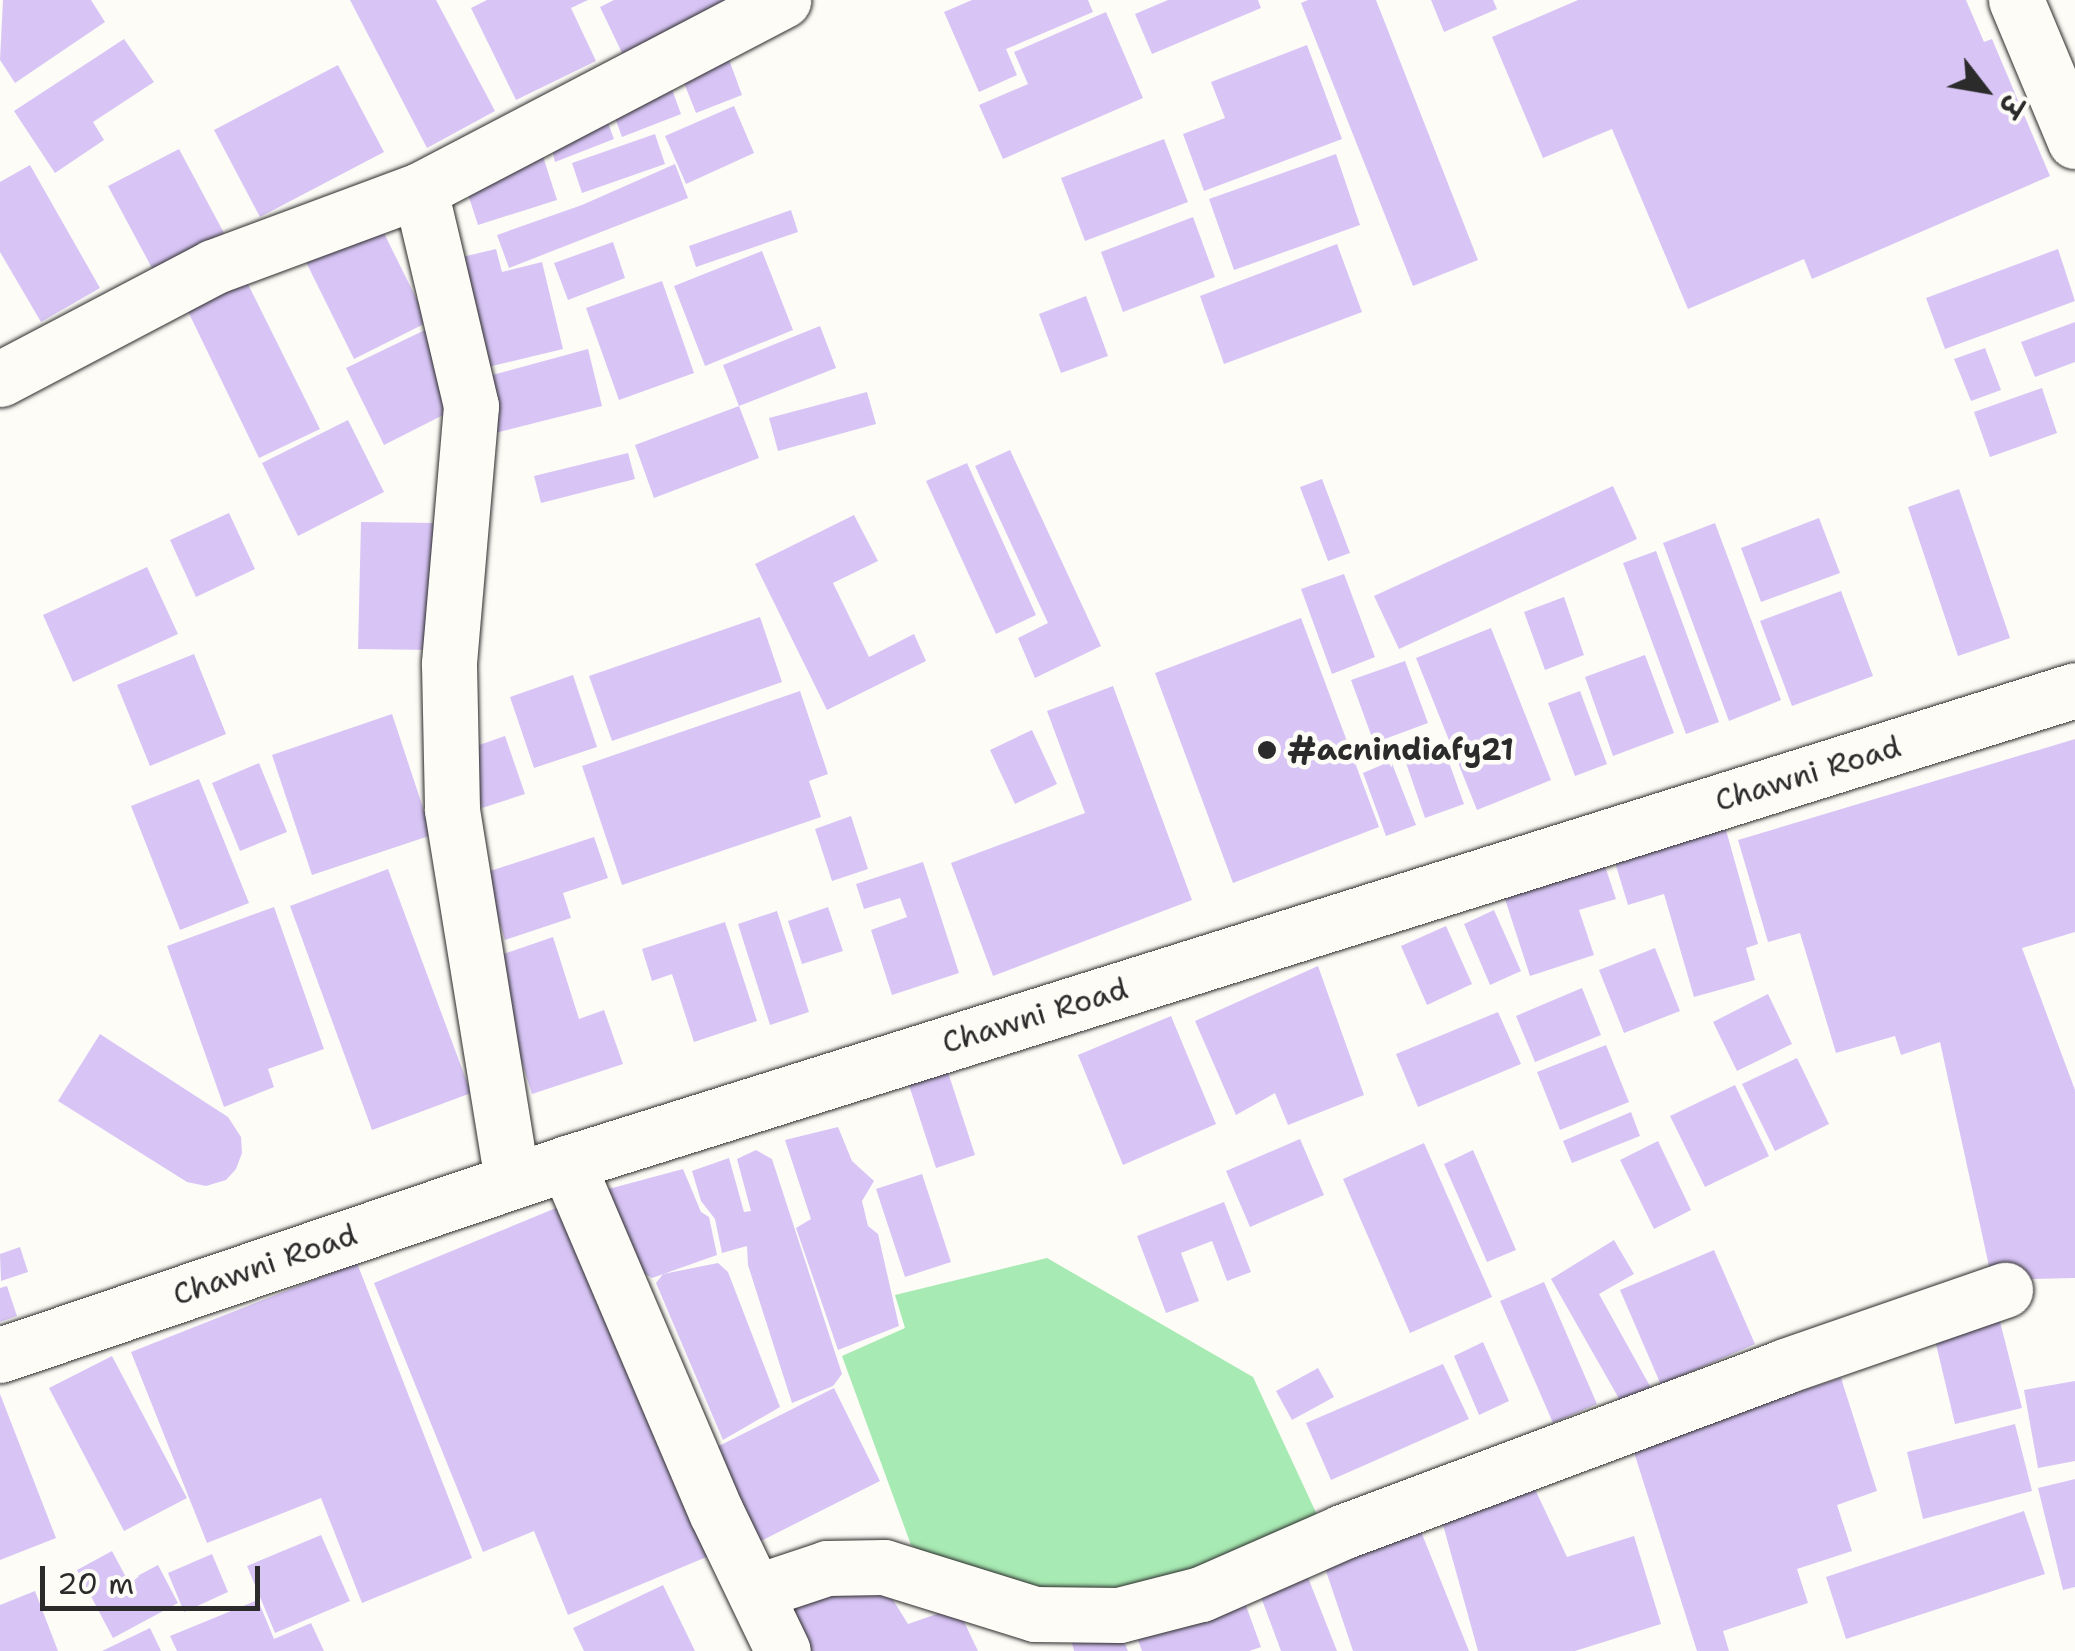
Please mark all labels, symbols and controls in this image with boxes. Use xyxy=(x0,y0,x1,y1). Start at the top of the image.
north arrow xyxy=(1935,40,2035,140)
text: उ xyxy=(1990,88,2032,123)
street label: Chawni Road xyxy=(1711,729,1905,819)
place label: #acnindiafy21 xyxy=(1287,732,1514,768)
marker: #acnindiafy21 xyxy=(1256,739,1278,761)
street label: Chawni Road xyxy=(938,971,1132,1061)
street label: Chawni Road xyxy=(168,1217,362,1313)
scale bar xyxy=(45,1546,265,1608)
text: 20 m xyxy=(57,1563,134,1604)

